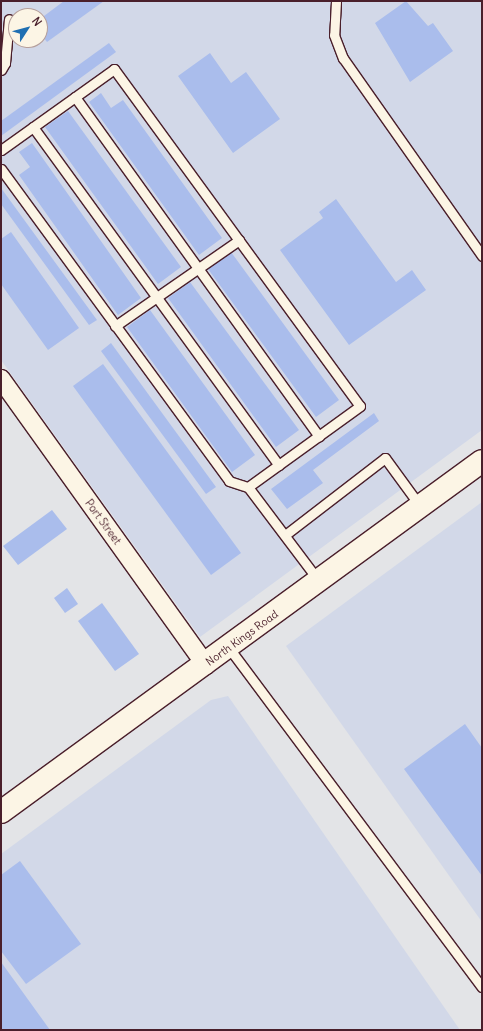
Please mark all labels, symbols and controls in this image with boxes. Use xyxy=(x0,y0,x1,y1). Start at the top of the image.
north arrow xyxy=(8,8,48,48)
text: N xyxy=(29,14,45,29)
street label: Port Street xyxy=(82,497,124,547)
street label: North Kings Road xyxy=(203,607,281,669)

